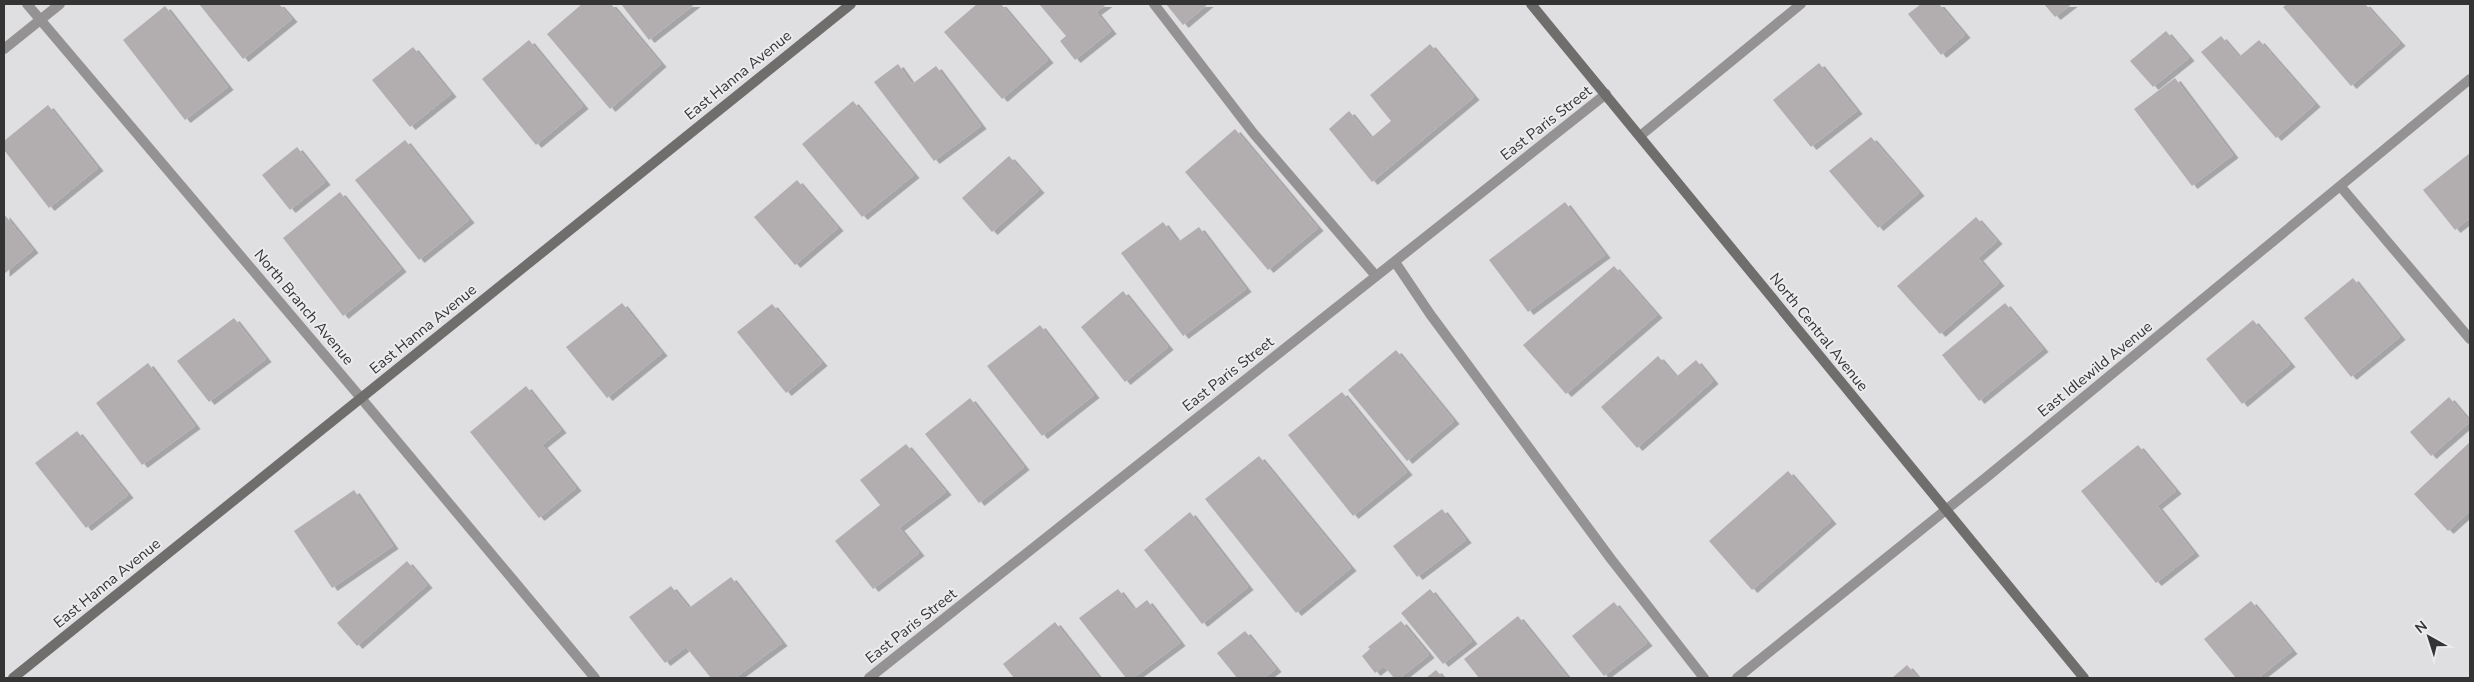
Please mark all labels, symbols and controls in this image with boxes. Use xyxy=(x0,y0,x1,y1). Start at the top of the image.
street label: East Hanna Avenue xyxy=(680,26,796,124)
street label: East Paris Street xyxy=(1496,81,1596,165)
street label: North Branch Avenue xyxy=(250,245,358,369)
street label: North Central Avenue xyxy=(1765,269,1873,395)
street label: East Hanna Avenue xyxy=(365,280,481,378)
street label: East Idlewild Avenue xyxy=(2034,317,2156,421)
street label: East Paris Street xyxy=(1178,332,1278,416)
street label: East Hanna Avenue xyxy=(49,534,165,632)
street label: East Paris Street xyxy=(861,584,961,668)
north arrow xyxy=(2404,612,2454,662)
text: N xyxy=(2411,617,2431,638)

